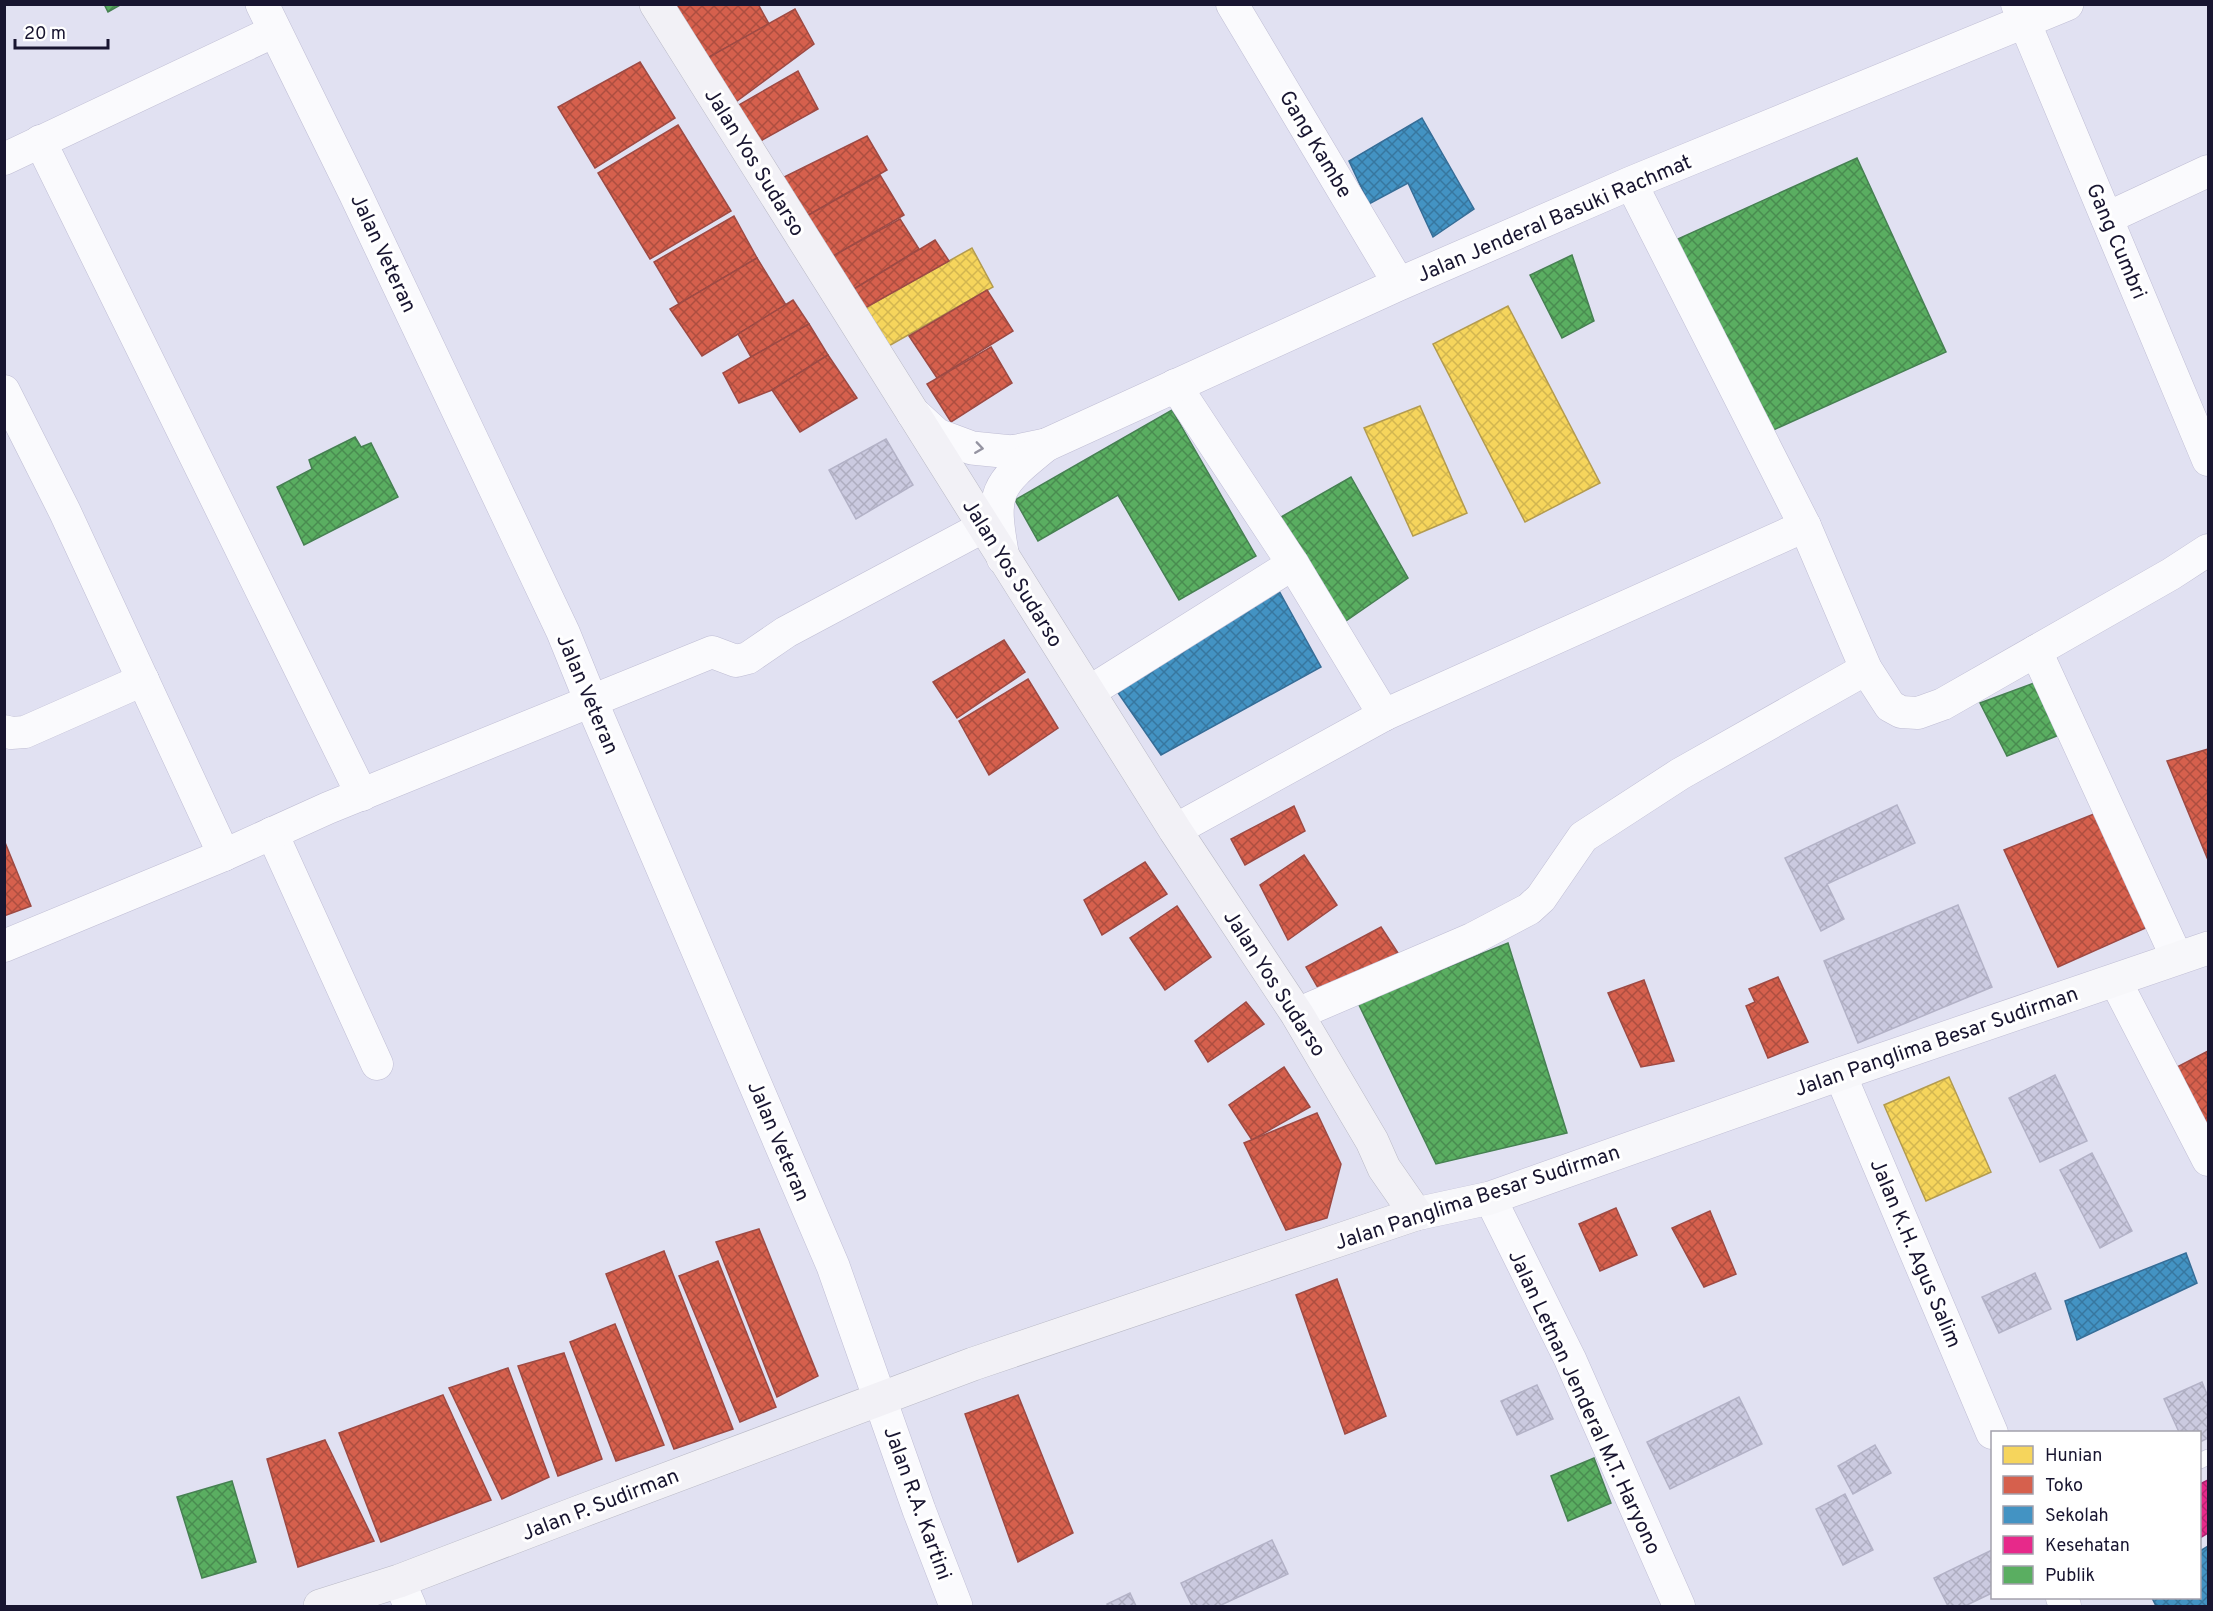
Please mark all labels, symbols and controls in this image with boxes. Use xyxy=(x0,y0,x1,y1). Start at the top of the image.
scale bar xyxy=(15,12,108,50)
text: 20 m xyxy=(24,23,66,46)
street label: Jalan Yos Sudarso xyxy=(697,84,810,242)
street label: Gang Kambe xyxy=(1272,86,1357,203)
street label: Jalan Jenderal Basuki Rachmat xyxy=(1413,149,1696,290)
street label: Gang Cumbri xyxy=(2079,180,2152,304)
street label: Jalan Veteran xyxy=(343,190,422,317)
one-way arrow xyxy=(974,442,984,454)
street label: Jalan Yos Sudarso xyxy=(955,495,1068,653)
street label: Jalan Veteran xyxy=(549,630,624,759)
street label: Jalan Yos Sudarso xyxy=(1216,905,1331,1062)
street label: Jalan Panglima Besar Sudirman xyxy=(1791,981,2082,1104)
street label: Jalan Veteran xyxy=(740,1077,815,1206)
street label: Jalan Panglima Besar Sudirman xyxy=(1331,1139,1624,1257)
street label: Jalan K.H. Agus Salim xyxy=(1863,1155,1967,1352)
street label: Jalan Letnan Jenderal M.T. Haryono xyxy=(1501,1246,1666,1559)
street label: Jalan R.A. Kartini xyxy=(876,1423,957,1584)
legend xyxy=(1991,1431,2201,1599)
text: Hunian xyxy=(2045,1445,2102,1468)
street label: Jalan P. Sudirman xyxy=(518,1463,683,1548)
text: Toko xyxy=(2045,1475,2083,1498)
text: Sekolah xyxy=(2045,1505,2109,1528)
text: Kesehatan xyxy=(2045,1535,2130,1558)
text: Publik xyxy=(2045,1565,2095,1588)

